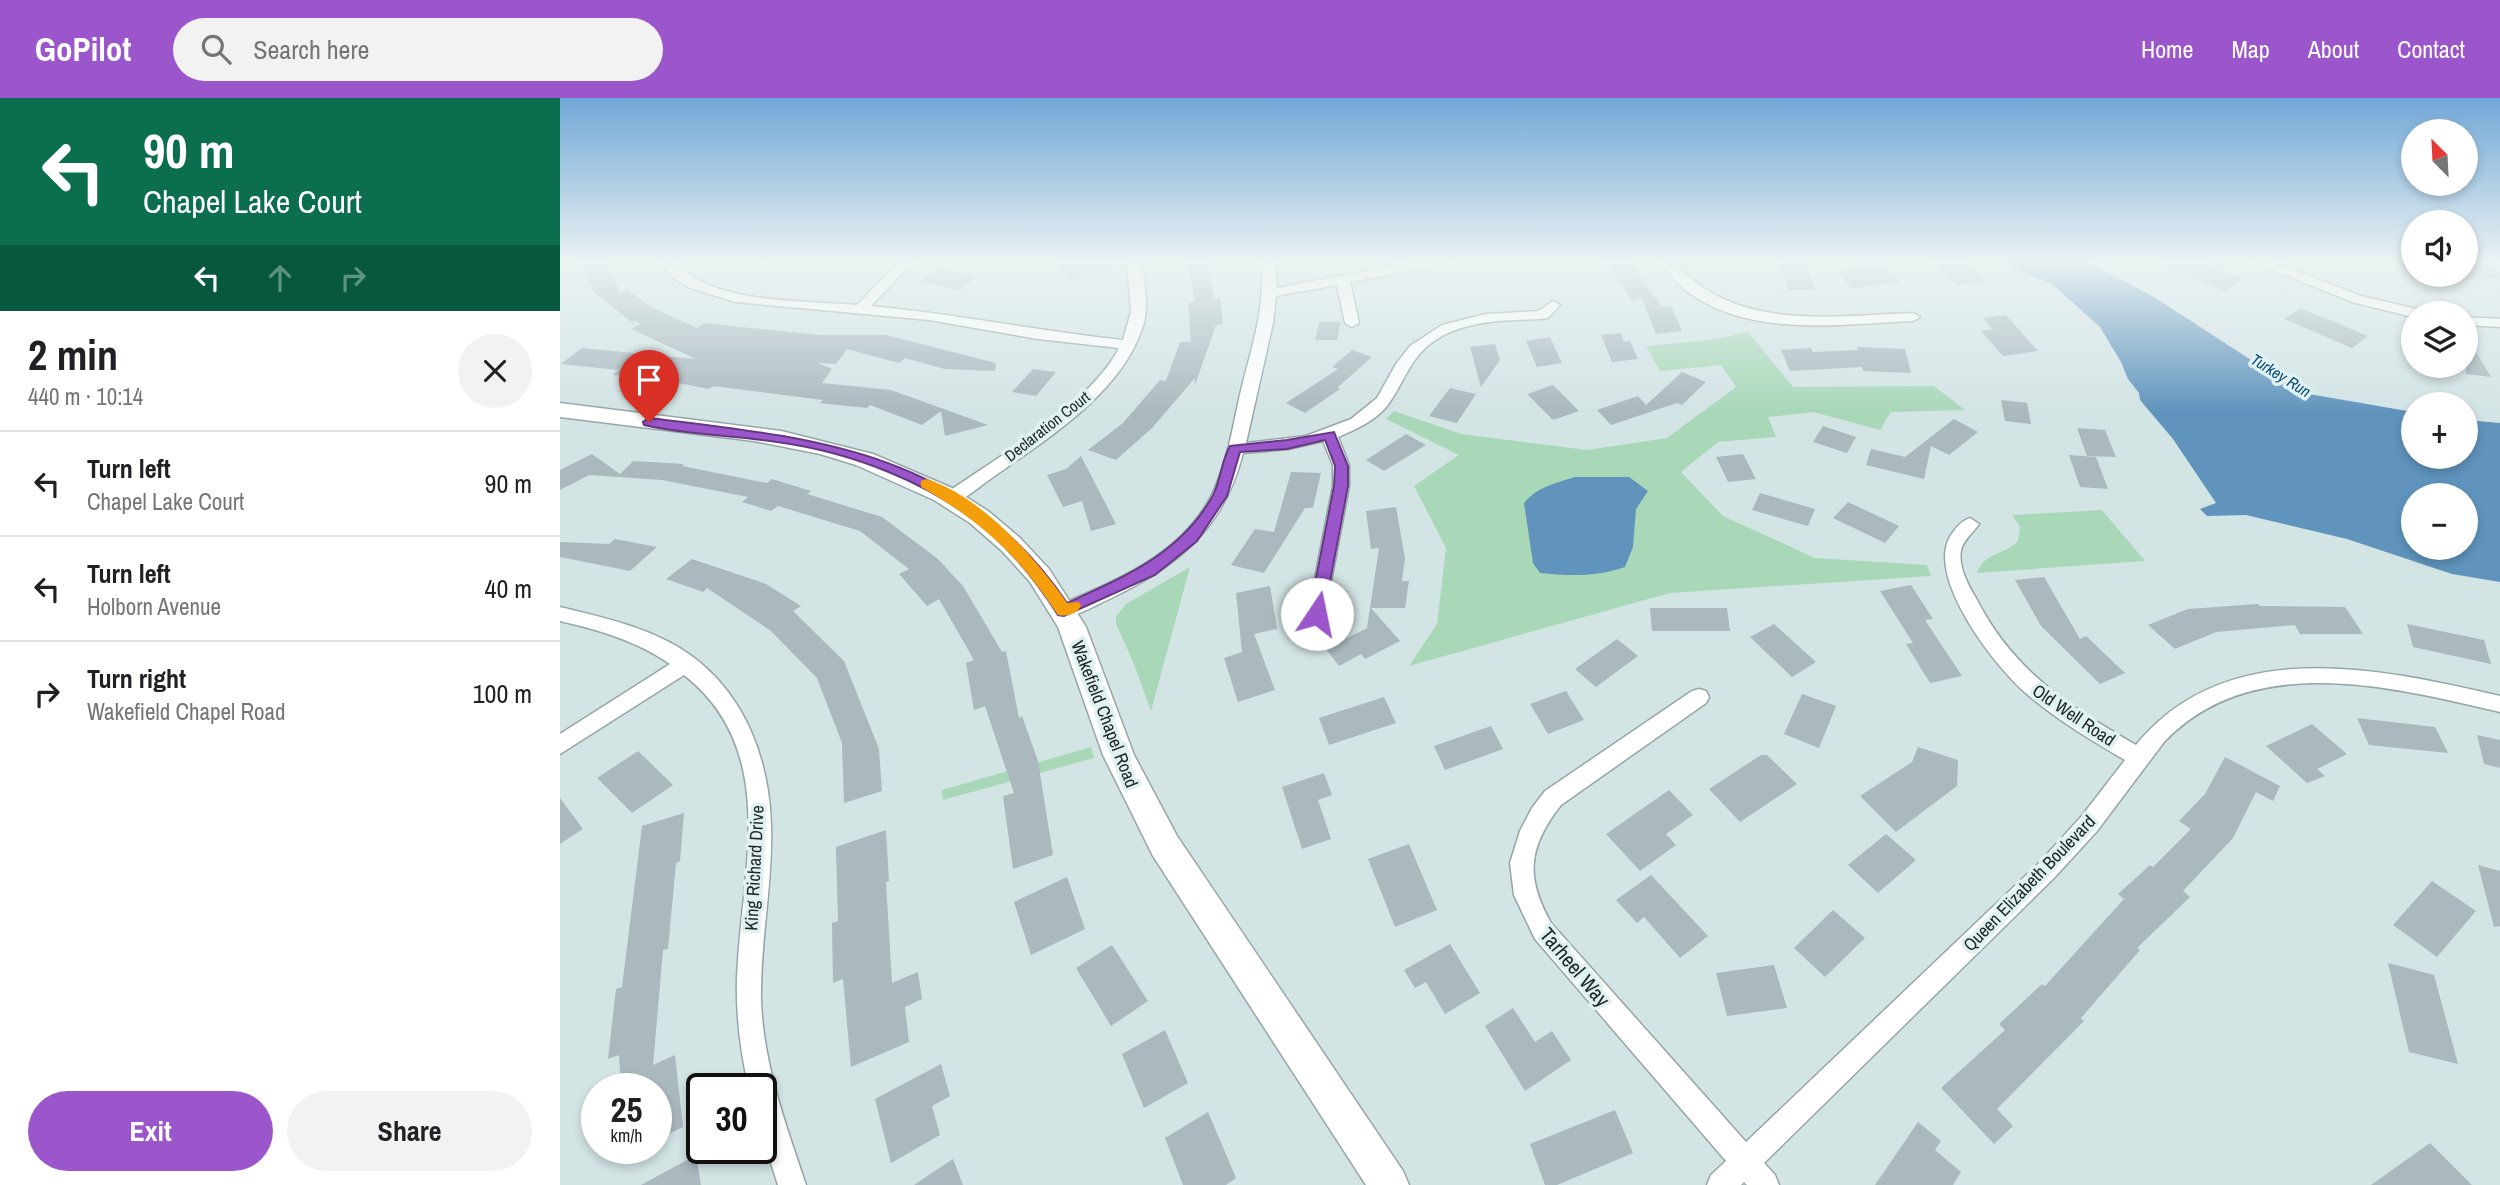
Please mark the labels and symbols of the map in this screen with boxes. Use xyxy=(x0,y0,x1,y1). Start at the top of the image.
north arrow xyxy=(2401,119,2478,196)
water label: Turkey Run xyxy=(2247,348,2315,402)
pin xyxy=(619,350,679,422)
street label: Declaration Court xyxy=(1000,385,1095,466)
position arrow xyxy=(1280,577,1354,651)
street label: Wakefield Chapel Road xyxy=(1065,637,1145,791)
street label: Old Well Road xyxy=(2028,678,2120,752)
street label: King Richard Drive xyxy=(738,805,770,931)
street label: Queen Elizabeth Boulevard xyxy=(1957,809,2101,957)
street label: Tarheel Way xyxy=(1533,921,1617,1013)
speed limit sign: 30 xyxy=(686,1073,777,1164)

